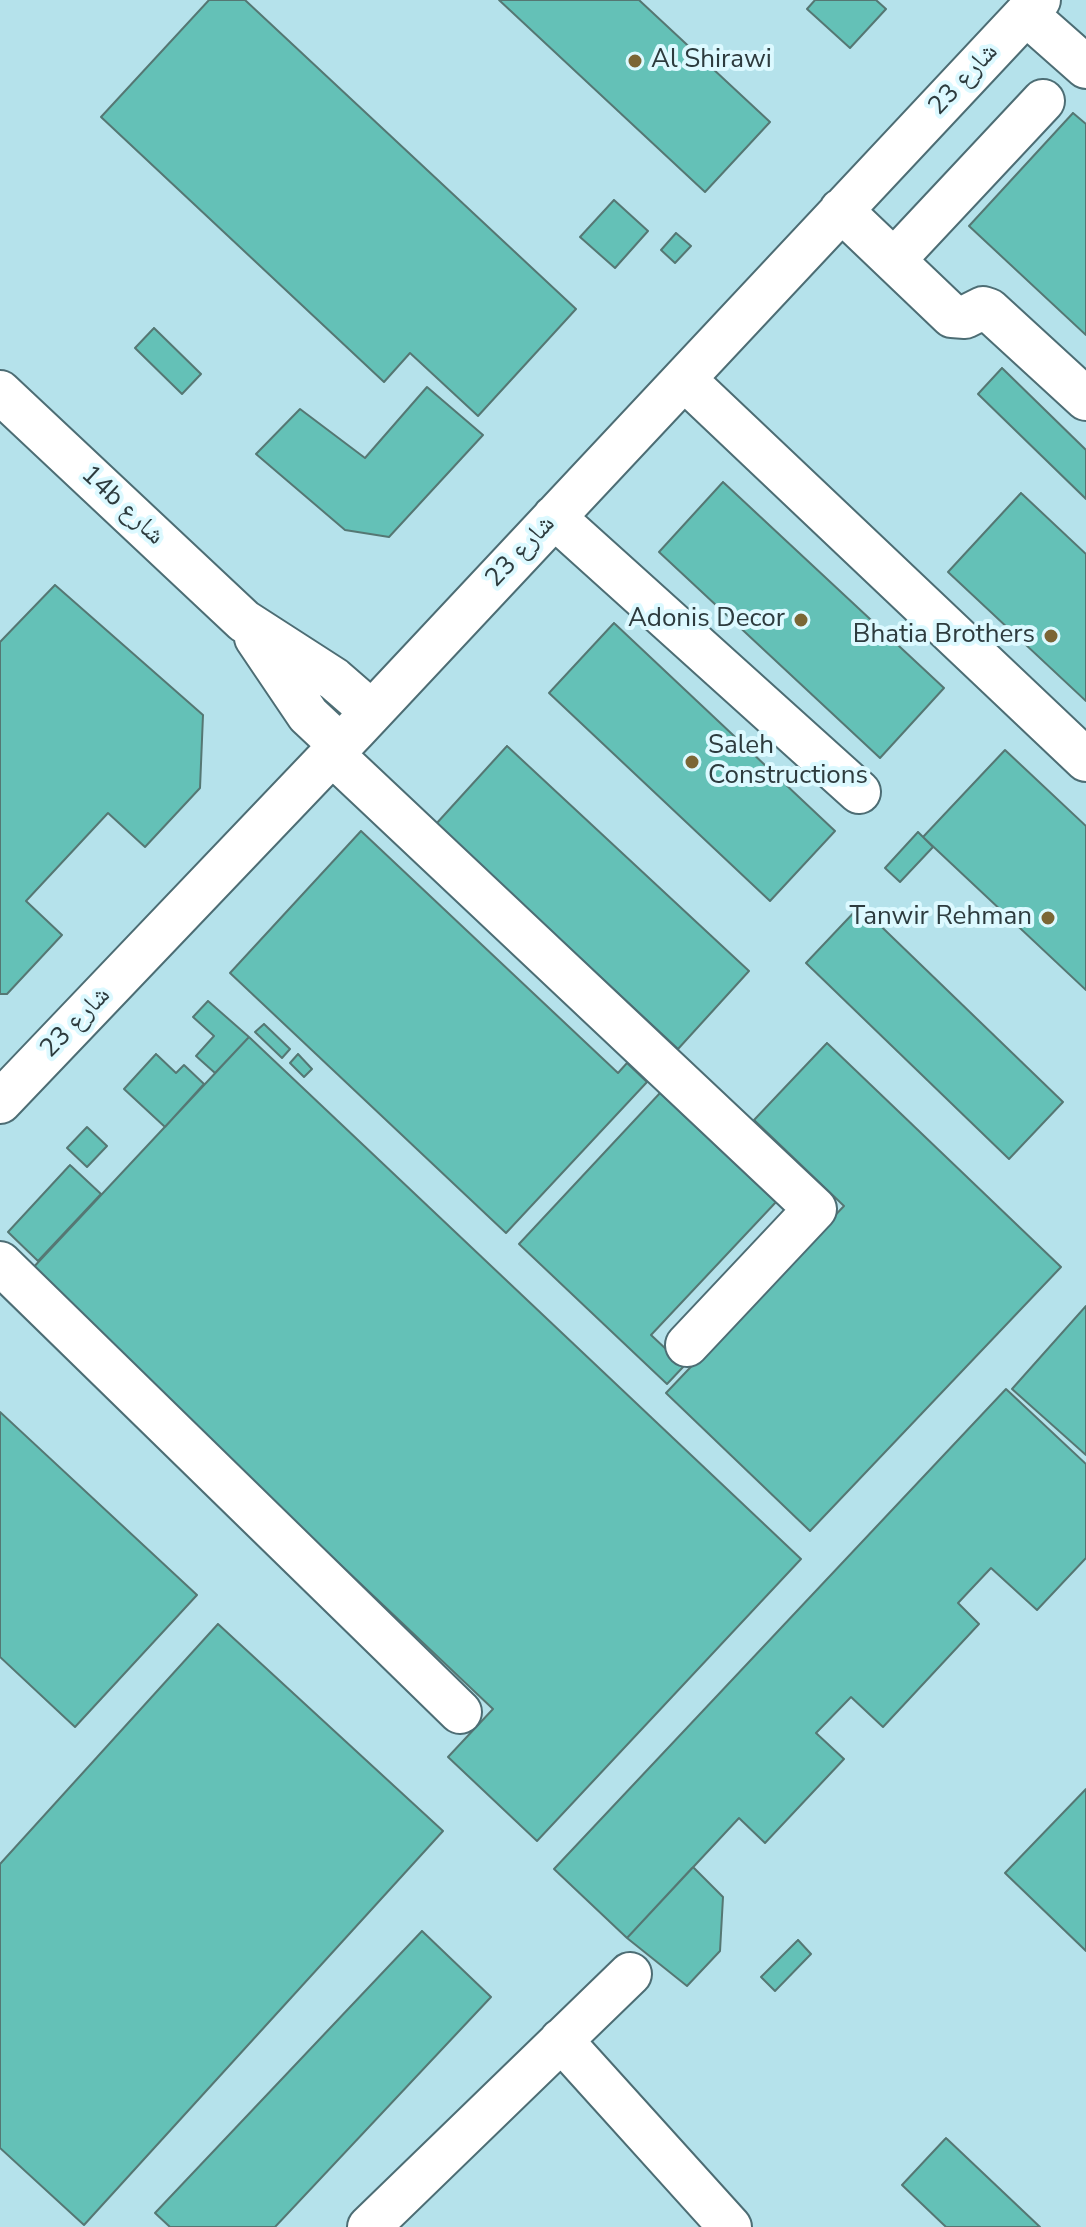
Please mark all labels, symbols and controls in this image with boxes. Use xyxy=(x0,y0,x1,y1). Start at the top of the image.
street label: شارع 23 xyxy=(923,37,1005,123)
place label: Al Shirawi xyxy=(651,45,772,77)
marker: Al Shirawi xyxy=(626,52,644,70)
street label: 14b شارع xyxy=(74,460,170,552)
street label: شارع 23 xyxy=(480,509,562,595)
place label: Adonis Decor xyxy=(628,604,785,636)
marker: Adonis Decor xyxy=(792,611,810,629)
place label: Bhatia Brothers xyxy=(853,620,1035,652)
marker: Bhatia Brothers xyxy=(1042,627,1060,645)
place label: Saleh Constructions xyxy=(708,731,868,792)
marker: Saleh Constructions xyxy=(683,753,701,771)
place label: Tanwir Rehman xyxy=(850,902,1032,934)
marker: Tanwir Rehman xyxy=(1039,909,1057,927)
street label: شارع 23 xyxy=(34,981,118,1065)

